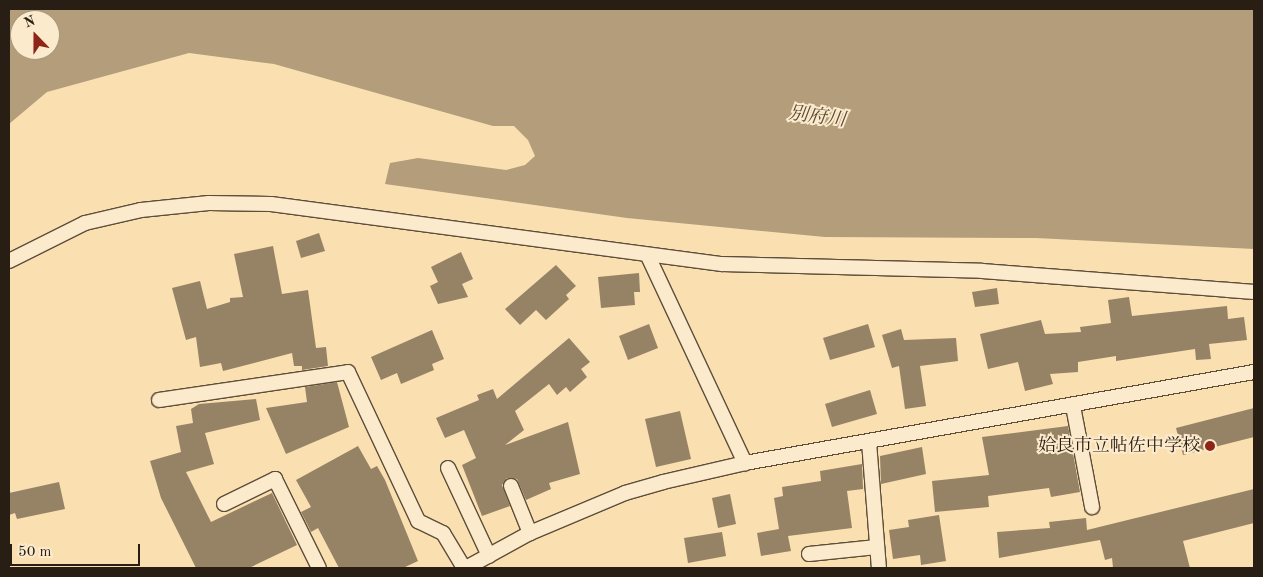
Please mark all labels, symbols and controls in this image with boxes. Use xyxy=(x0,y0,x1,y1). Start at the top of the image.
north arrow xyxy=(10,10,60,60)
text: N xyxy=(22,14,37,31)
water label: 別府川 xyxy=(787,103,847,133)
place label: 姶良市立帖佐中学校 xyxy=(1038,435,1200,457)
marker: 姶良市立帖佐中学校 xyxy=(1204,440,1216,452)
scale bar xyxy=(12,534,142,566)
text: 50 m xyxy=(18,545,52,560)

